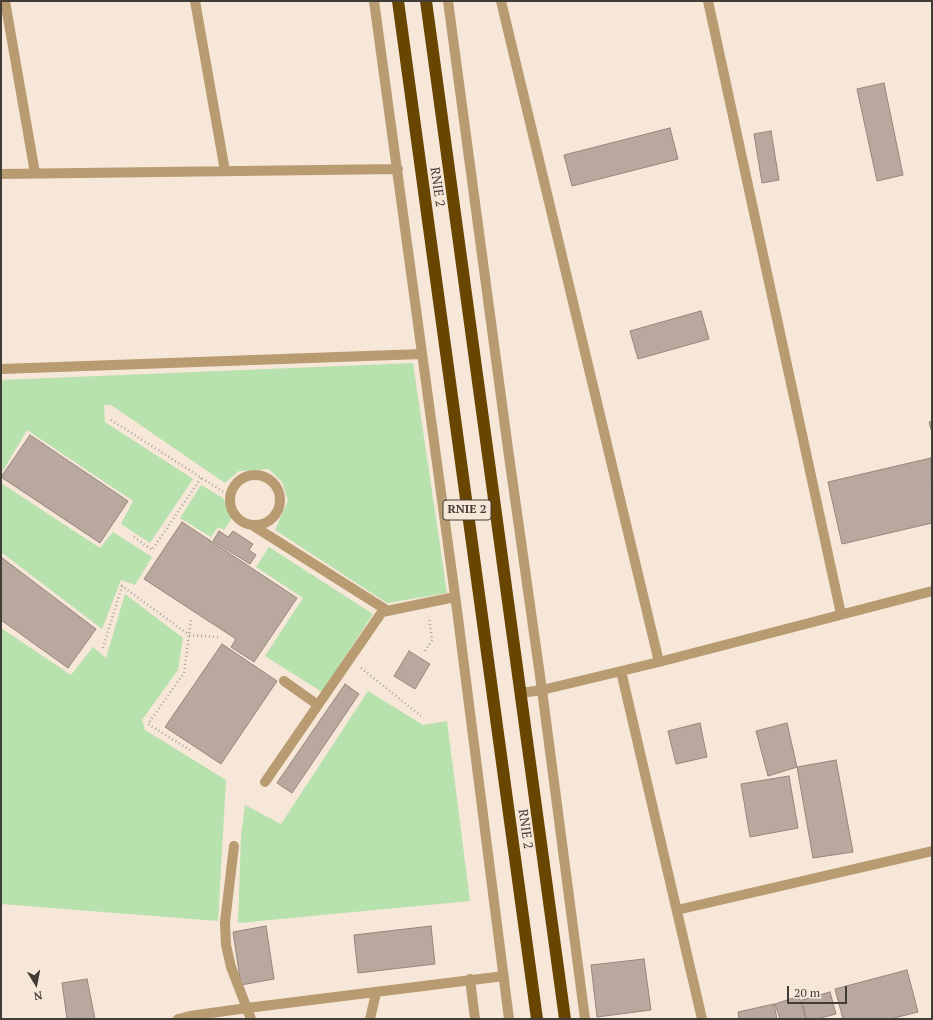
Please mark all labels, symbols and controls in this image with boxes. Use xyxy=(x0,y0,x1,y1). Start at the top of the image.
street label: RNIE 2 xyxy=(426,166,448,208)
road number: RNIE 2 xyxy=(443,500,491,520)
street label: RNIE 2 xyxy=(514,808,536,850)
north arrow xyxy=(16,964,56,1004)
scale bar xyxy=(789,978,849,1004)
text: 20 m xyxy=(794,985,820,1000)
text: N xyxy=(33,988,43,1003)

